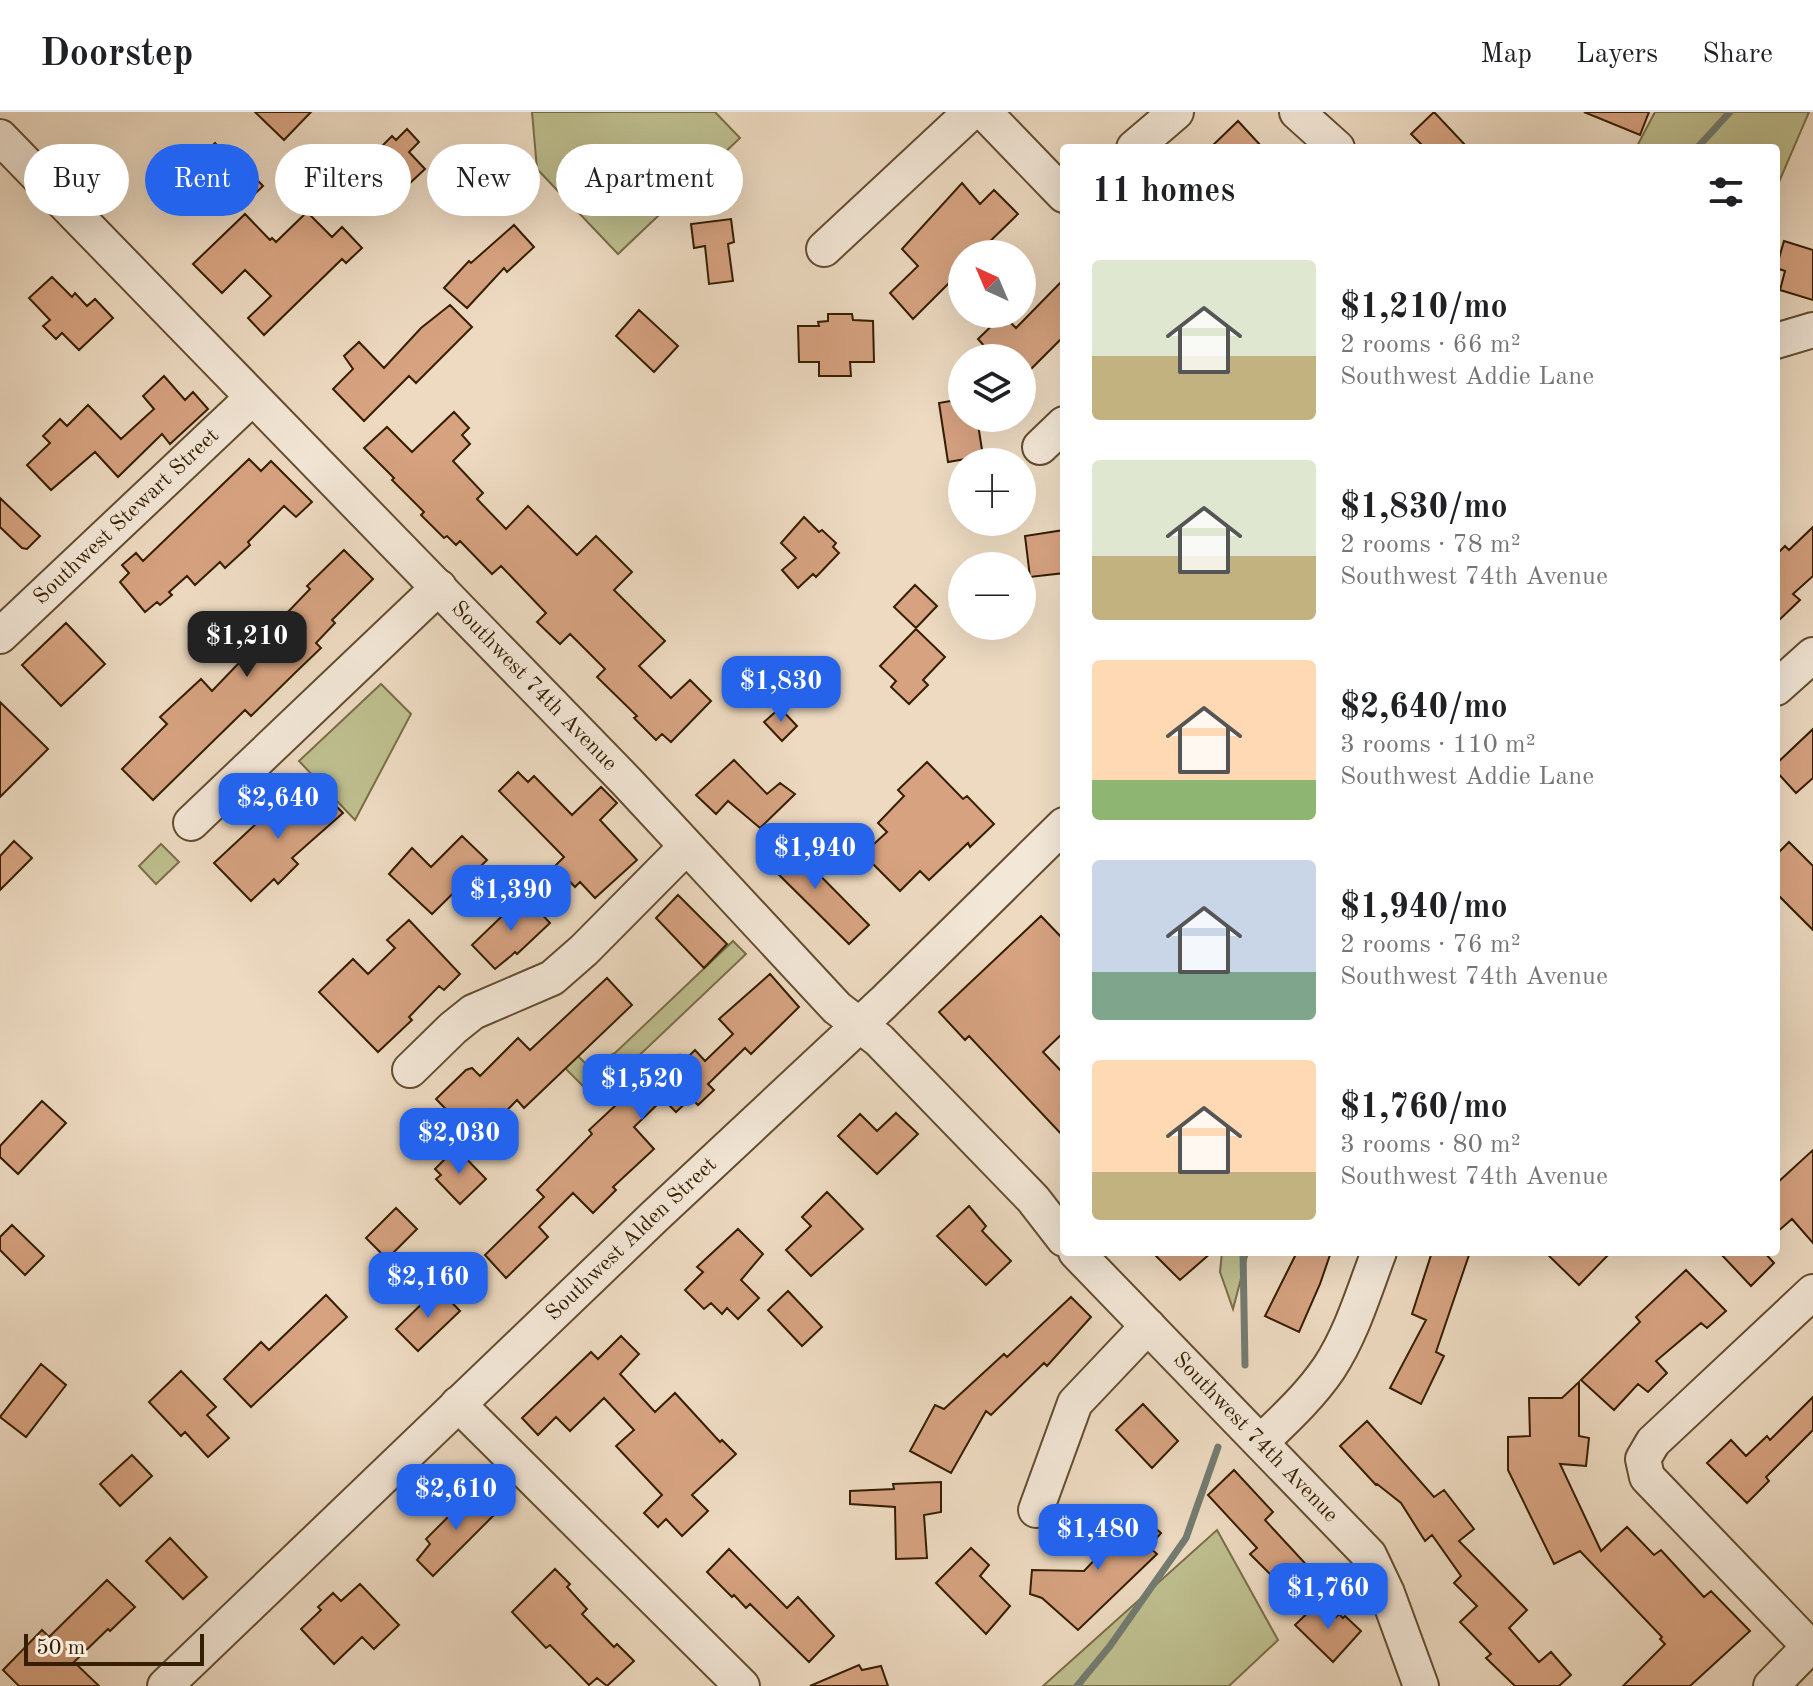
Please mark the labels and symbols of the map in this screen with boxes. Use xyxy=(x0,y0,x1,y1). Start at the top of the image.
north arrow xyxy=(948,240,1036,328)
street label: Southwest Stewart Street xyxy=(30,424,223,609)
street label: Southwest 74th Avenue xyxy=(447,597,621,775)
pin: $1,210 xyxy=(182,611,312,679)
pin: $1,830 xyxy=(716,656,846,724)
pin: $2,640 xyxy=(213,773,343,841)
pin: $1,940 xyxy=(750,823,880,891)
pin: $1,390 xyxy=(446,865,576,933)
pin: $1,520 xyxy=(577,1054,707,1122)
pin: $2,030 xyxy=(394,1108,524,1176)
street label: Southwest Alden Street xyxy=(542,1153,721,1325)
pin: $2,160 xyxy=(363,1252,493,1320)
street label: Southwest 74th Avenue xyxy=(1169,1348,1342,1527)
pin: $2,610 xyxy=(391,1464,521,1532)
pin: $1,480 xyxy=(1033,1504,1163,1572)
pin: $1,760 xyxy=(1263,1563,1393,1631)
scale bar xyxy=(24,1630,204,1666)

